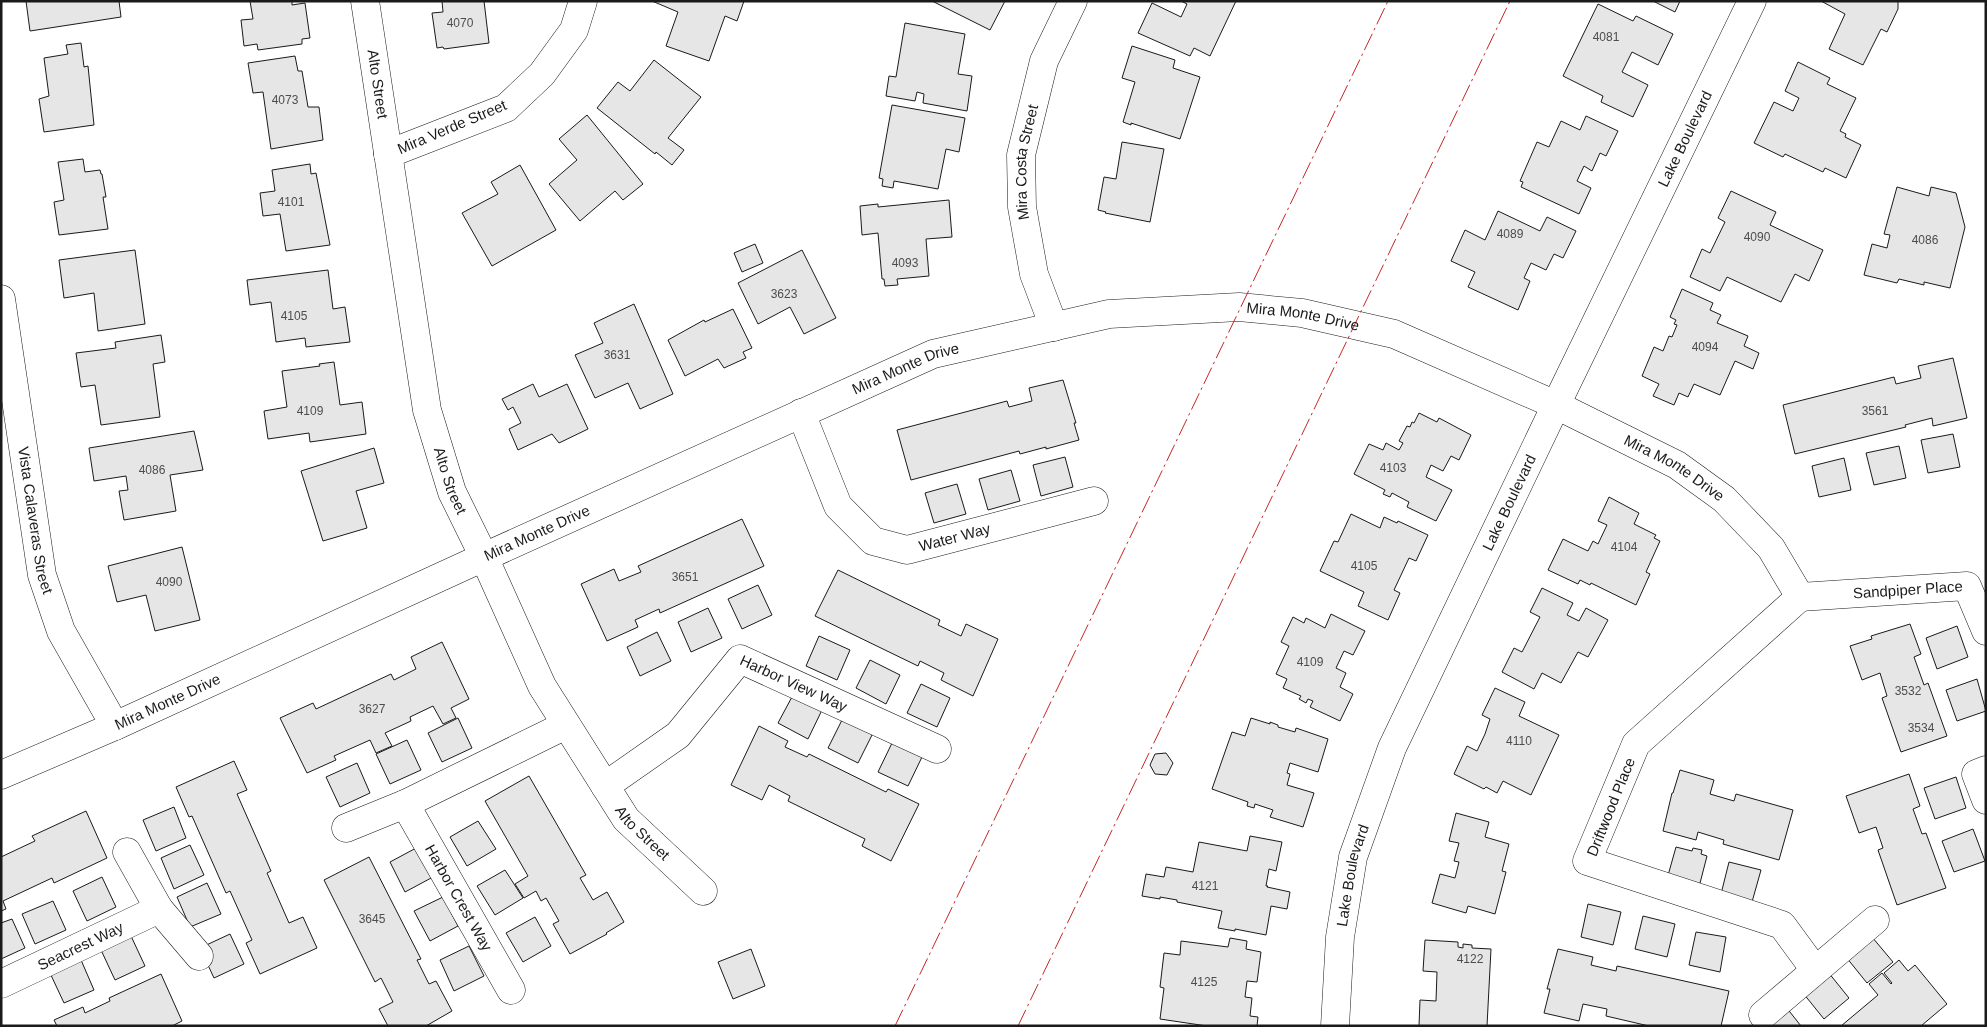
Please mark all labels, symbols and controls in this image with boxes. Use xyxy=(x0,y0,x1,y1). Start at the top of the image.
house number: 4070 xyxy=(447,16,474,30)
house number: 4081 xyxy=(1593,30,1620,44)
street label: Alto Street xyxy=(364,48,392,121)
street label: Lake Boulevard xyxy=(1654,88,1715,189)
house number: 4073 xyxy=(272,93,299,107)
street label: Mira Verde Street xyxy=(395,96,510,157)
street label: Mira Costa Street xyxy=(1012,102,1041,221)
house number: 4101 xyxy=(278,195,305,209)
house number: 4089 xyxy=(1497,227,1524,241)
house number: 4090 xyxy=(1744,230,1771,244)
house number: 4086 xyxy=(1912,233,1939,247)
house number: 4093 xyxy=(892,256,919,270)
house number: 3623 xyxy=(771,287,798,301)
street label: Mira Monte Drive xyxy=(1246,299,1361,334)
house number: 4105 xyxy=(281,309,308,323)
street label: Mira Monte Drive xyxy=(849,339,961,397)
house number: 4094 xyxy=(1692,340,1719,354)
house number: 3631 xyxy=(604,348,631,362)
house number: 4109 xyxy=(297,404,324,418)
house number: 3561 xyxy=(1862,404,1889,418)
street label: Mira Monte Drive xyxy=(1621,431,1728,504)
street label: Alto Street xyxy=(431,445,471,517)
street label: Vista Calaveras Street xyxy=(15,446,57,597)
street label: Lake Boulevard xyxy=(1479,452,1539,553)
house number: 4103 xyxy=(1380,461,1407,475)
house number: 4086 xyxy=(139,463,166,477)
street label: Mira Monte Drive xyxy=(481,501,592,564)
street label: Water Way xyxy=(917,519,992,555)
house number: 4104 xyxy=(1611,540,1638,554)
house number: 4105 xyxy=(1351,559,1378,573)
house number: 3651 xyxy=(672,570,699,584)
house number: 4090 xyxy=(156,575,183,589)
street label: Sandpiper Place xyxy=(1852,577,1963,602)
street label: Harbor View Way xyxy=(737,651,850,715)
house number: 4109 xyxy=(1297,655,1324,669)
street label: Mira Monte Drive xyxy=(112,670,223,733)
house number: 3532 xyxy=(1895,684,1922,698)
house number: 3627 xyxy=(359,702,386,716)
house number: 3534 xyxy=(1908,721,1935,735)
house number: 4110 xyxy=(1506,734,1532,748)
street label: Driftwood Place xyxy=(1583,755,1638,859)
street label: Alto Street xyxy=(612,803,674,864)
street label: Lake Boulevard xyxy=(1333,822,1372,928)
street label: Harbor Crest Way xyxy=(422,841,496,954)
house number: 4121 xyxy=(1192,879,1219,893)
house number: 3645 xyxy=(359,912,386,926)
street label: Seacrest Way xyxy=(35,918,126,973)
house number: 4122 xyxy=(1457,952,1484,966)
house number: 4125 xyxy=(1191,975,1218,989)

